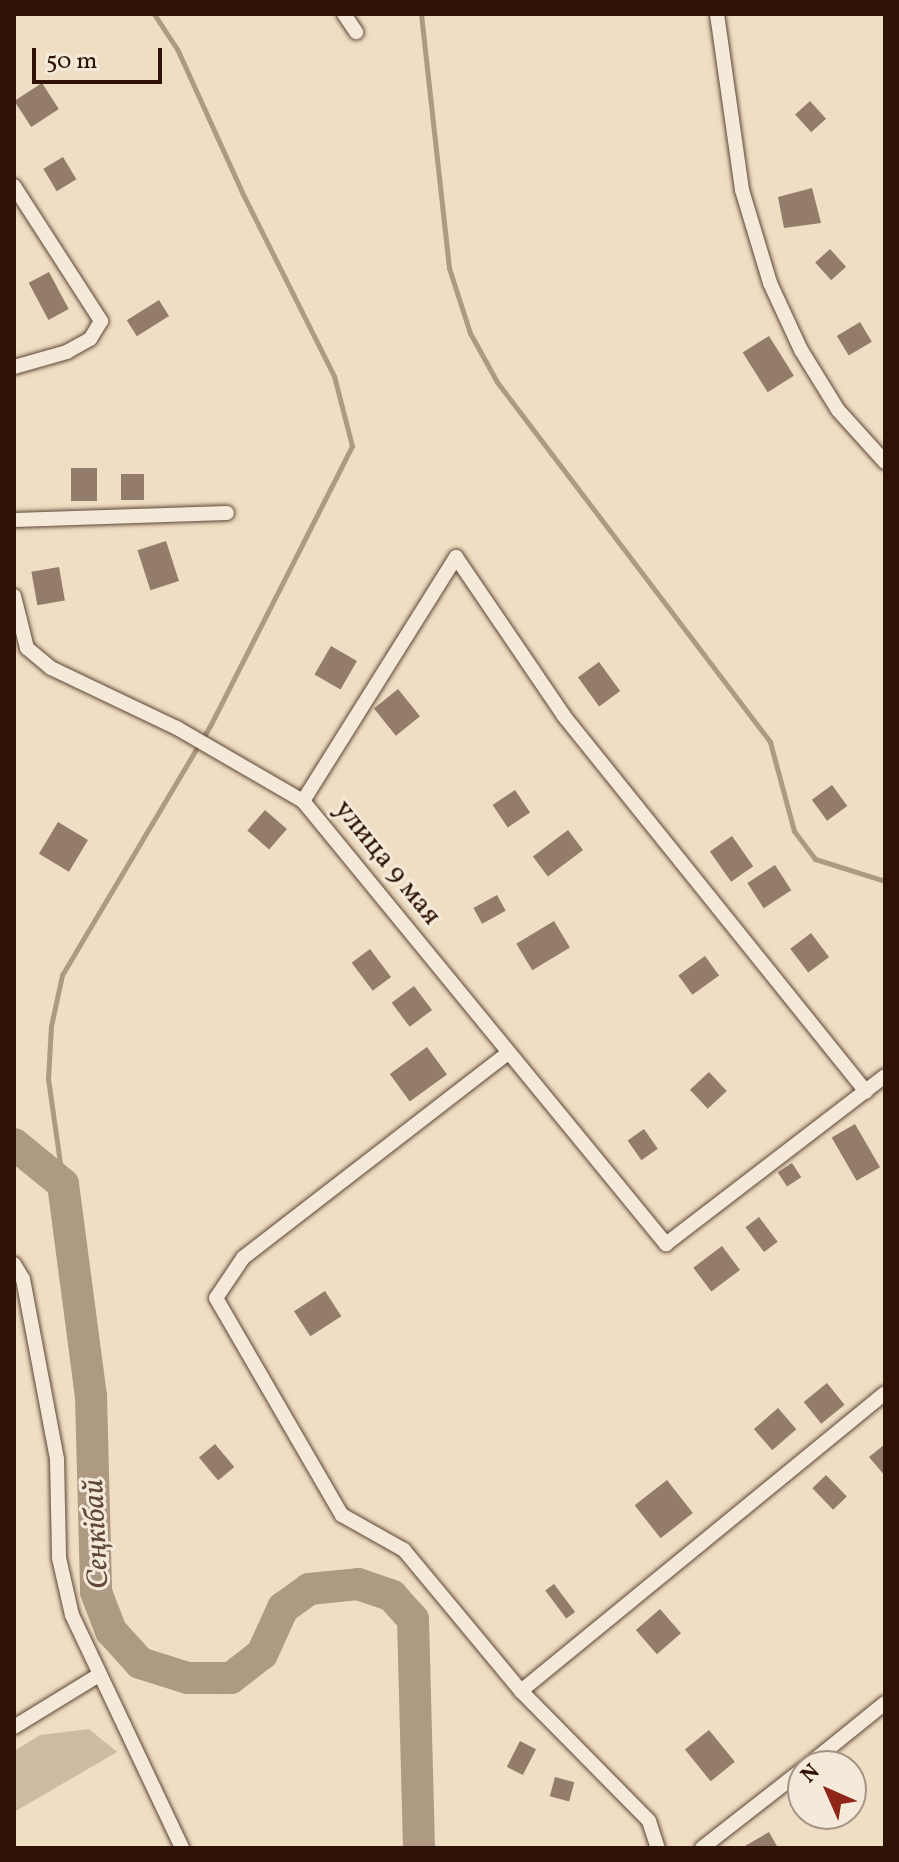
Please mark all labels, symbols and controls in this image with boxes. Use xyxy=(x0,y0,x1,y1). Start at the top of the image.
scale bar xyxy=(36,32,166,82)
text: 50 m xyxy=(46,45,98,79)
street label: улица 9 мая xyxy=(326,794,448,932)
water label: Сеңкібай xyxy=(76,1478,118,1590)
north arrow xyxy=(787,1750,867,1830)
text: N xyxy=(794,1757,828,1791)

